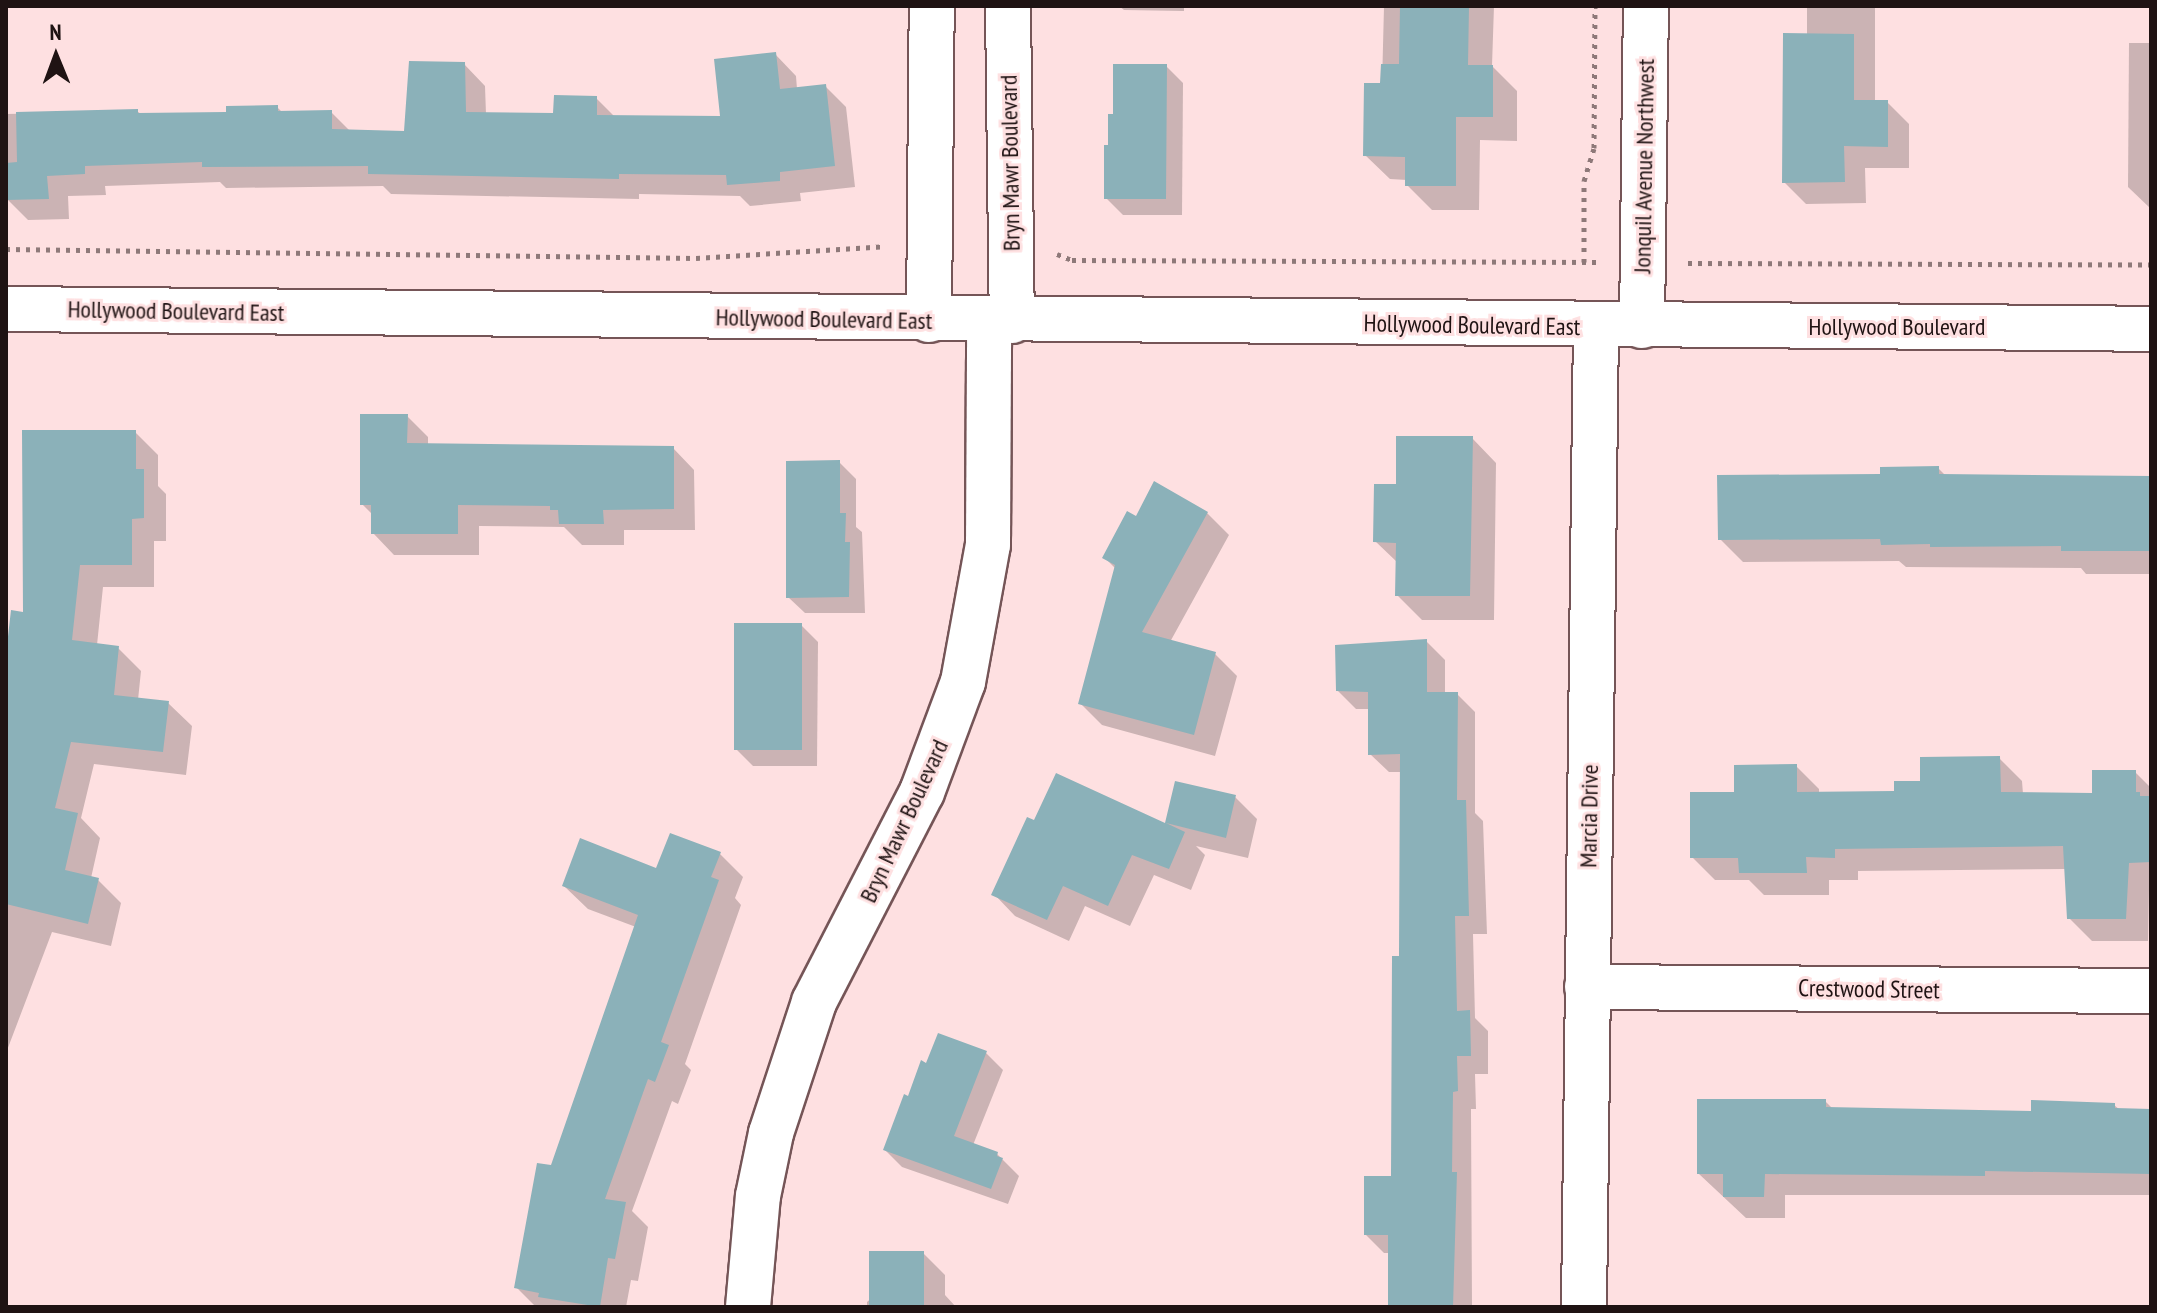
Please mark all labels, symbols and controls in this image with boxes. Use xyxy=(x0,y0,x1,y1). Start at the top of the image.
north arrow xyxy=(16,16,96,96)
text: N xyxy=(49,18,62,46)
street label: Jonquil Avenue Northwest xyxy=(1628,58,1660,274)
street label: Bryn Mawr Boulevard xyxy=(994,75,1026,251)
street label: Hollywood Boulevard East xyxy=(67,295,285,327)
street label: Hollywood Boulevard East xyxy=(715,303,933,335)
street label: Hollywood Boulevard East xyxy=(1363,309,1581,341)
street label: Hollywood Boulevard xyxy=(1809,313,1985,341)
street label: Bryn Mawr Boulevard xyxy=(854,735,954,907)
street label: Marcia Drive xyxy=(1574,764,1604,868)
street label: Crestwood Street xyxy=(1798,973,1940,1005)

